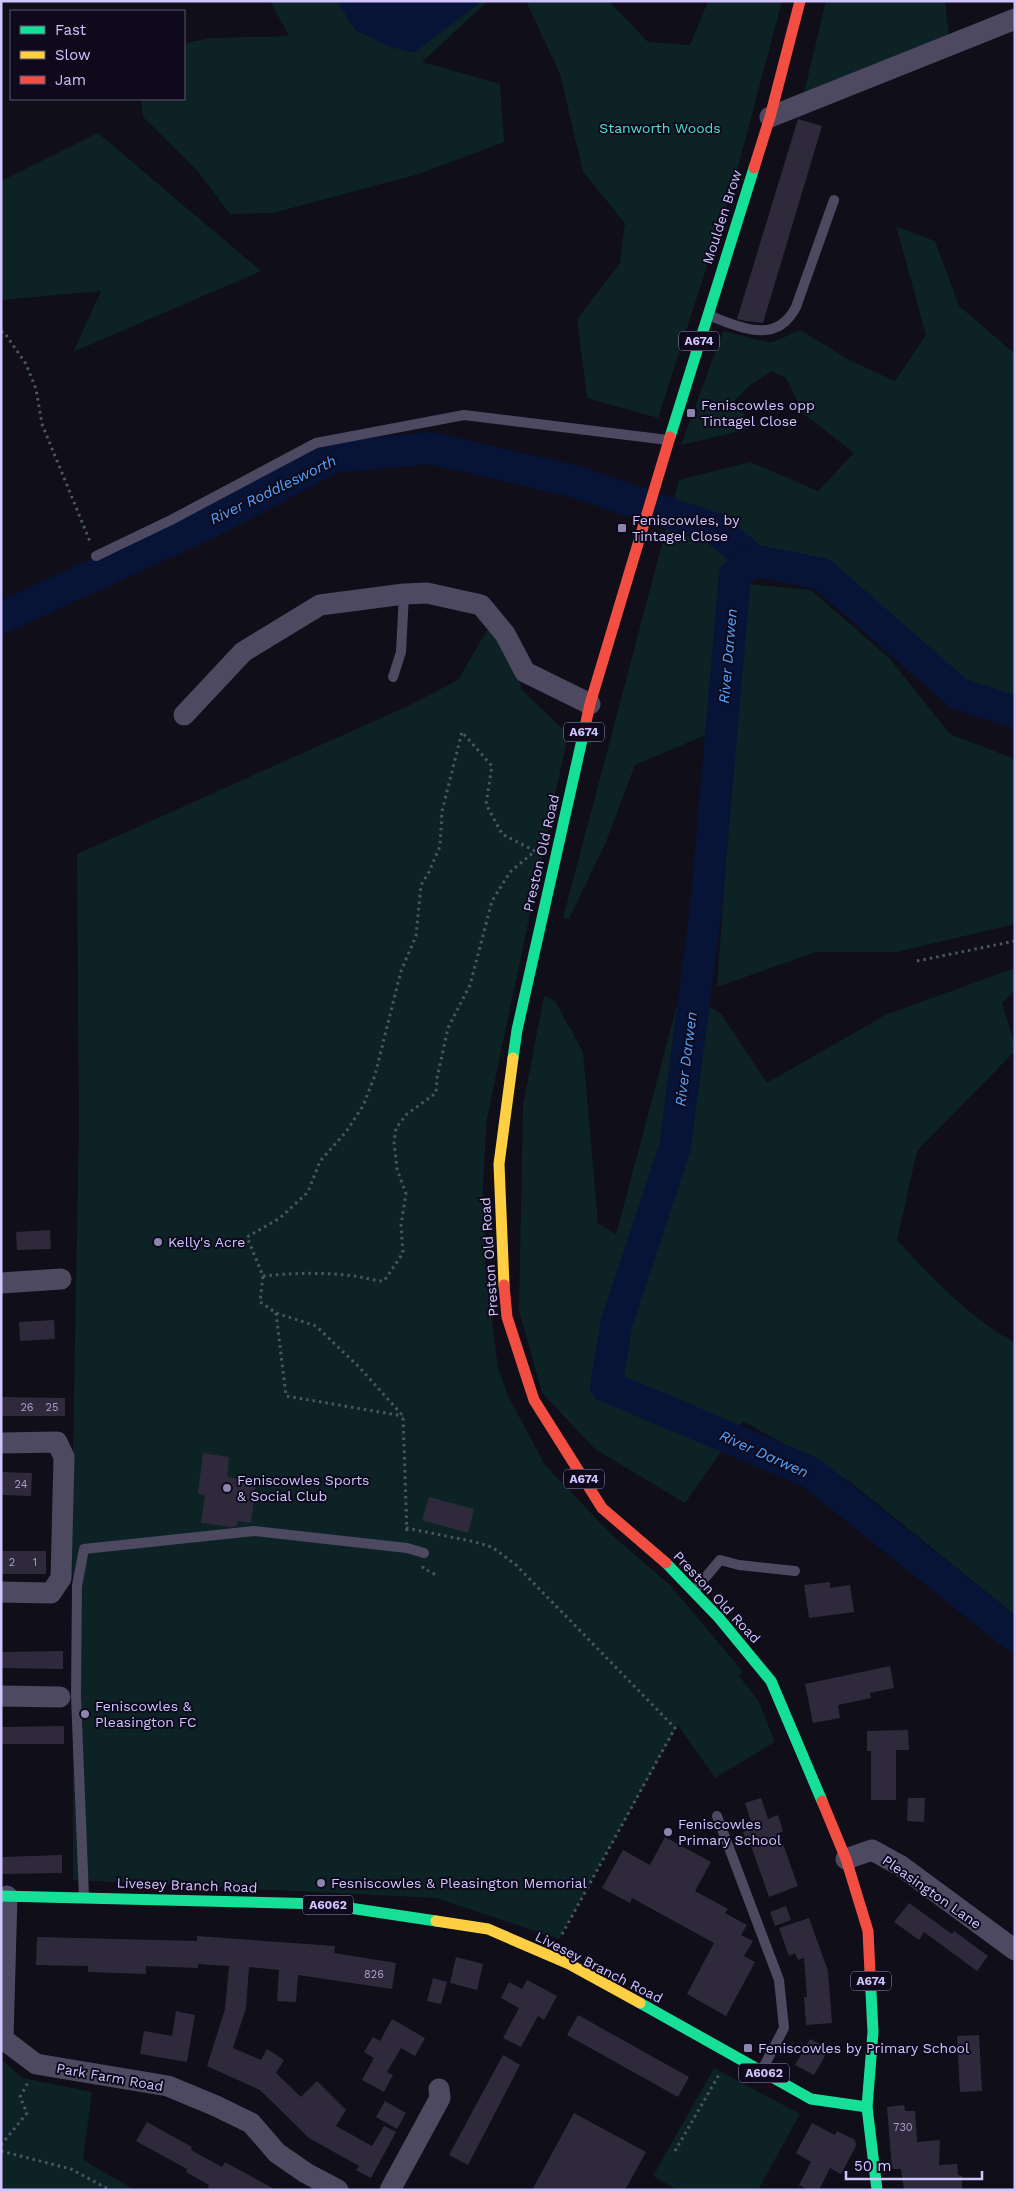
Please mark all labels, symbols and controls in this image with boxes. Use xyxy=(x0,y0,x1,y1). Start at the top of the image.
legend xyxy=(10,10,185,100)
text: Fast xyxy=(55,21,87,39)
text: Slow xyxy=(55,46,91,64)
text: Jam xyxy=(55,71,86,89)
park label: Stanworth Woods xyxy=(599,120,721,136)
street label: Moulden Brow xyxy=(699,168,745,266)
road number: A674 xyxy=(679,332,719,351)
place label: Feniscowles opp Tintagel Close xyxy=(701,397,815,429)
marker: Feniscowles opp Tintagel Close xyxy=(685,407,697,419)
water label: River Roddlesworth xyxy=(207,452,339,528)
place label: Feniscowles, by Tintagel Close xyxy=(632,512,740,544)
marker: Feniscowles, by Tintagel Close xyxy=(616,522,628,534)
water label: River Darwen xyxy=(715,608,741,704)
road number: A674 xyxy=(564,722,604,742)
street label: Preston Old Road xyxy=(520,793,562,913)
water label: River Darwen xyxy=(671,1011,701,1107)
street label: Preston Old Road xyxy=(477,1197,501,1317)
place label: Kelly's Acre xyxy=(168,1234,245,1250)
marker: Kelly's Acre xyxy=(152,1236,164,1248)
house number: 26 xyxy=(20,1401,34,1414)
house number: 25 xyxy=(46,1401,58,1414)
water label: River Darwen xyxy=(717,1426,811,1482)
road number: A674 xyxy=(564,1470,604,1488)
place label: Feniscowles Sports & Social Club xyxy=(237,1472,369,1504)
house number: 24 xyxy=(15,1478,28,1491)
marker: Feniscowles Sports & Social Club xyxy=(221,1482,233,1494)
street label: Preston Old Road xyxy=(670,1548,764,1646)
house number: 2 xyxy=(9,1556,15,1569)
house number: 1 xyxy=(33,1556,37,1569)
place label: Feniscowles & Pleasington FC xyxy=(95,1698,197,1730)
marker: Feniscowles & Pleasington FC xyxy=(79,1708,91,1720)
place label: Feniscowles Primary School xyxy=(678,1816,782,1848)
marker: Feniscowles Primary School xyxy=(662,1826,674,1838)
street label: Pleasington Lane xyxy=(880,1852,984,1932)
street label: Livesey Branch Road xyxy=(116,1875,258,1895)
place label: Fesniscowles & Pleasington Memorial xyxy=(331,1875,587,1891)
marker: Fesniscowles & Pleasington Memorial xyxy=(315,1877,327,1889)
road number: A6062 xyxy=(303,1896,353,1914)
street label: Livesey Branch Road xyxy=(533,1928,665,2006)
house number: 826 xyxy=(364,1968,384,1981)
road number: A674 xyxy=(851,1972,891,1990)
place label: Feniscowles by Primary School xyxy=(758,2040,970,2056)
marker: Feniscowles by Primary School xyxy=(742,2042,754,2054)
street label: Park Farm Road xyxy=(55,2060,165,2094)
road number: A6062 xyxy=(739,2064,789,2082)
house number: 730 xyxy=(893,2121,913,2134)
scale bar xyxy=(846,2148,982,2180)
text: 50 m xyxy=(854,2157,891,2175)

